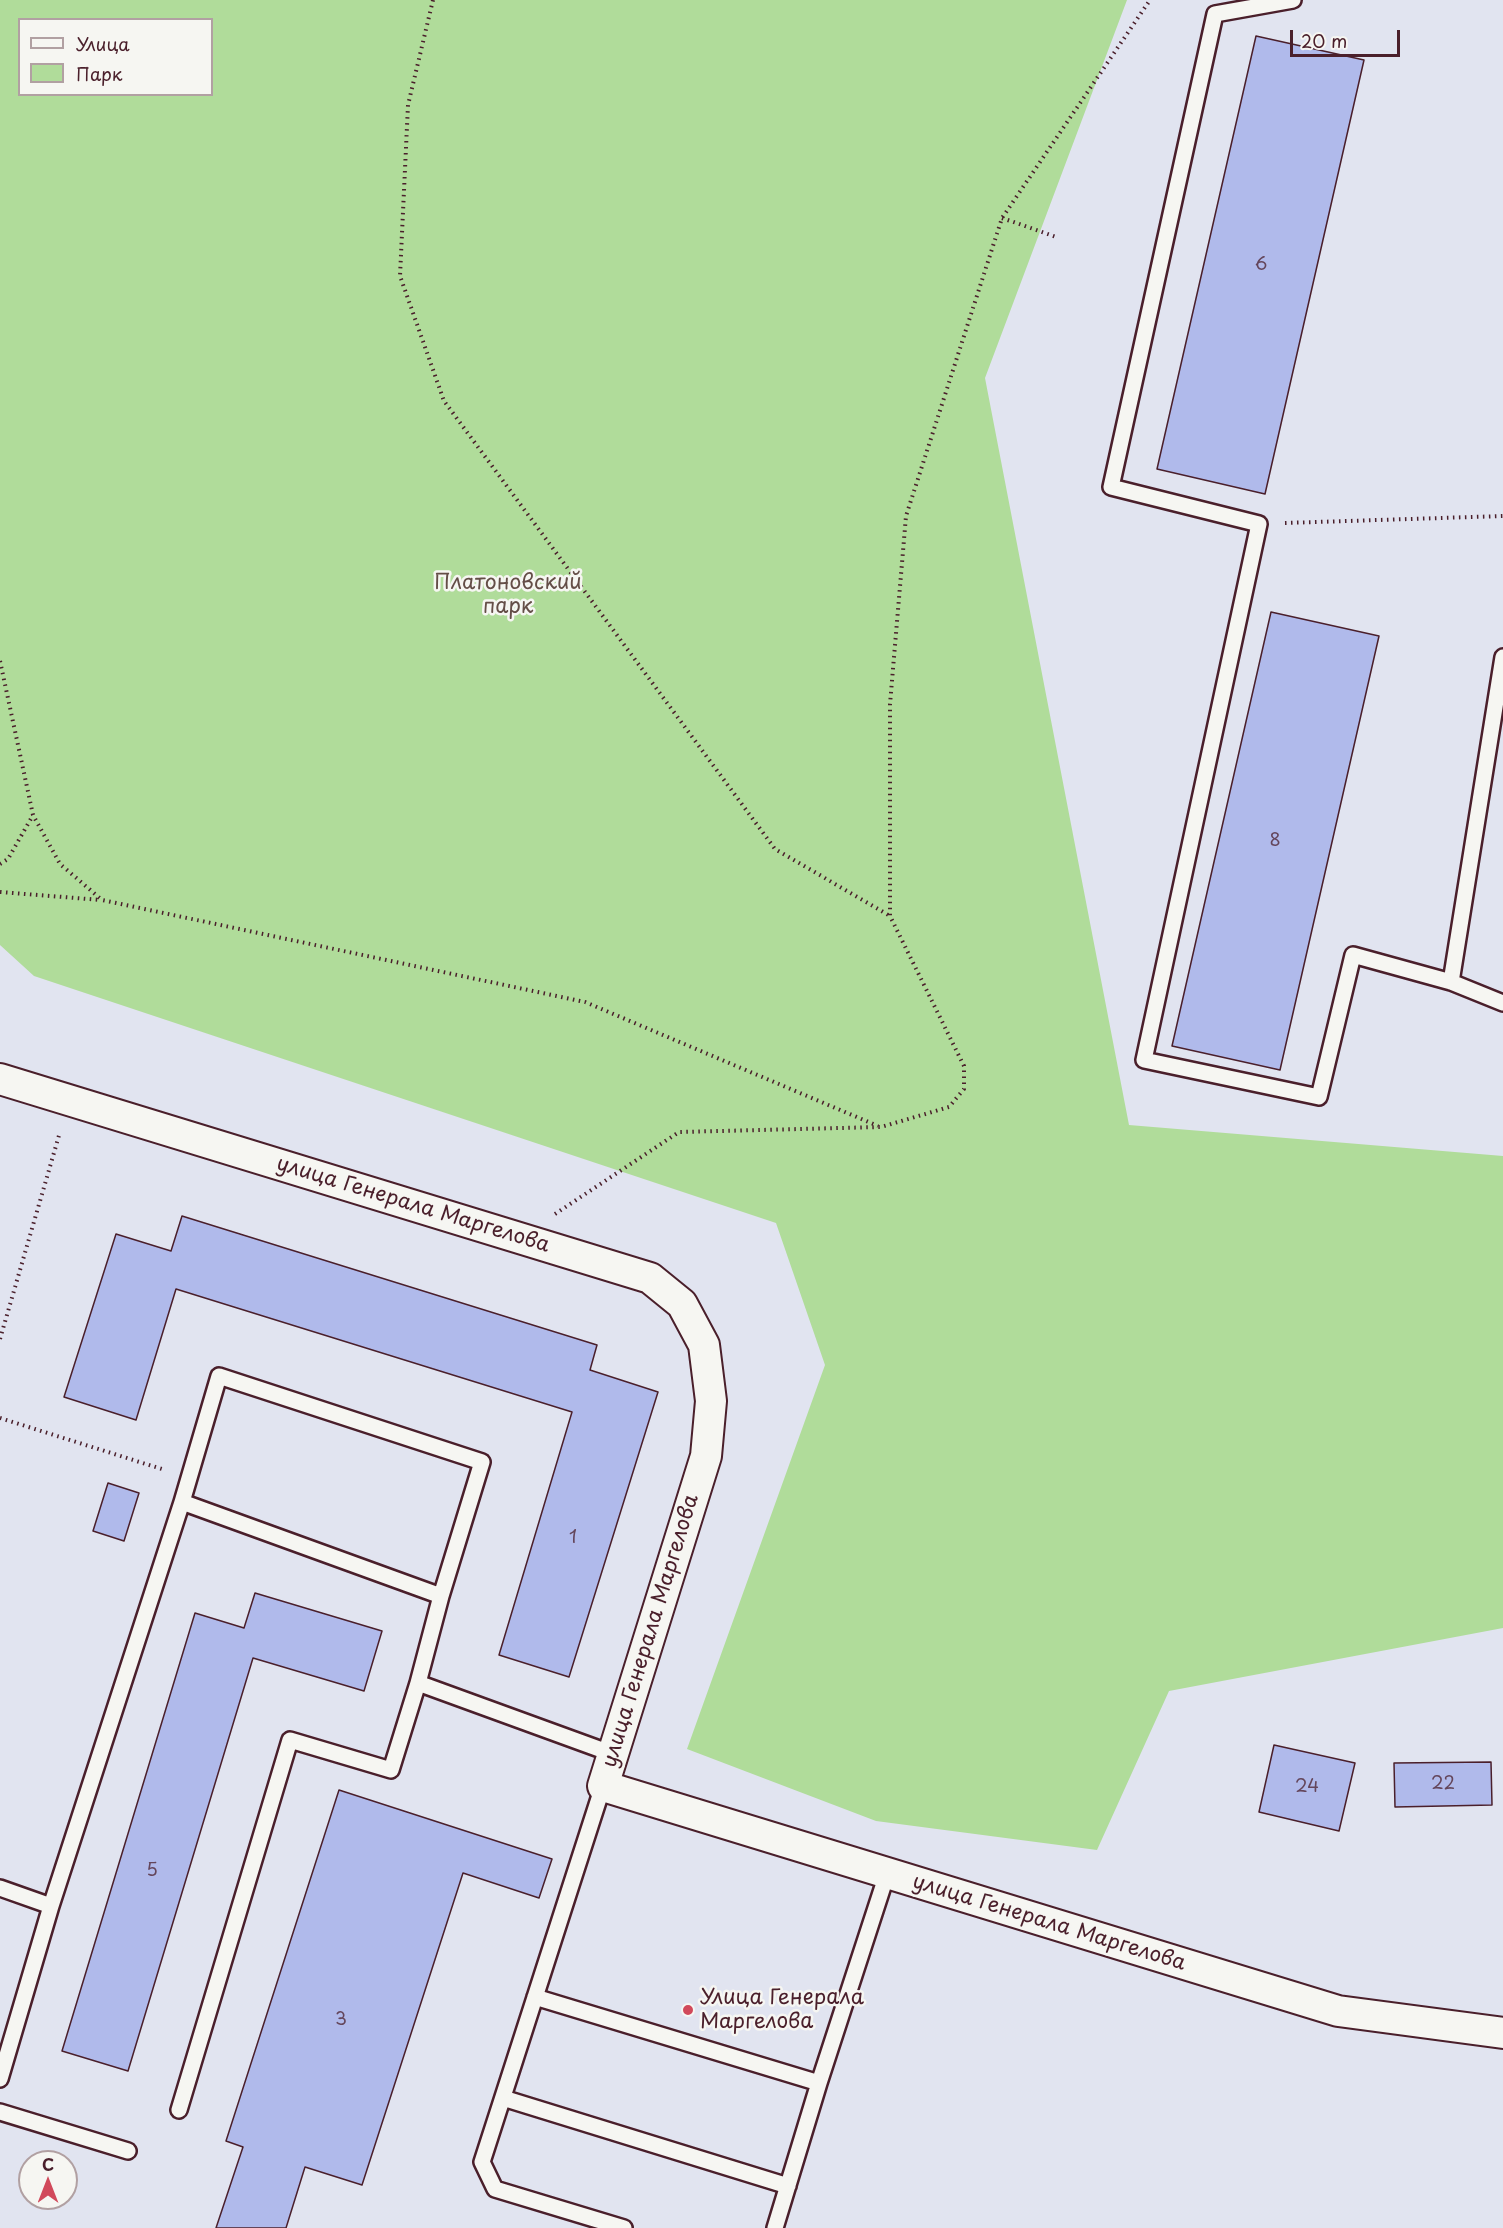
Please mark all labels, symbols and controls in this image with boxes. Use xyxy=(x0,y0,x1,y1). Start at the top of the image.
legend xyxy=(18,18,213,96)
scale bar xyxy=(1293,18,1402,56)
text: 20 m xyxy=(1301,27,1347,54)
text: Улица xyxy=(76,30,130,57)
text: Парк xyxy=(76,60,122,87)
house number: 6 xyxy=(1255,254,1267,276)
park label: Платоновский парк xyxy=(434,570,582,620)
house number: 8 xyxy=(1269,830,1281,852)
street label: улица Генерала Маргелова xyxy=(273,1151,553,1259)
street label: улица Генерала Маргелова xyxy=(597,1491,705,1771)
house number: 1 xyxy=(569,1527,577,1549)
house number: 22 xyxy=(1431,1773,1455,1795)
house number: 24 xyxy=(1295,1776,1319,1798)
house number: 5 xyxy=(146,1860,158,1882)
street label: улица Генерала Маргелова xyxy=(909,1869,1189,1977)
place label: Улица Генерала Маргелова xyxy=(700,1985,864,2035)
marker: Улица Генерала Маргелова xyxy=(681,2003,695,2017)
house number: 3 xyxy=(335,2009,347,2031)
north arrow xyxy=(18,2150,78,2210)
text: С xyxy=(42,2152,54,2176)

